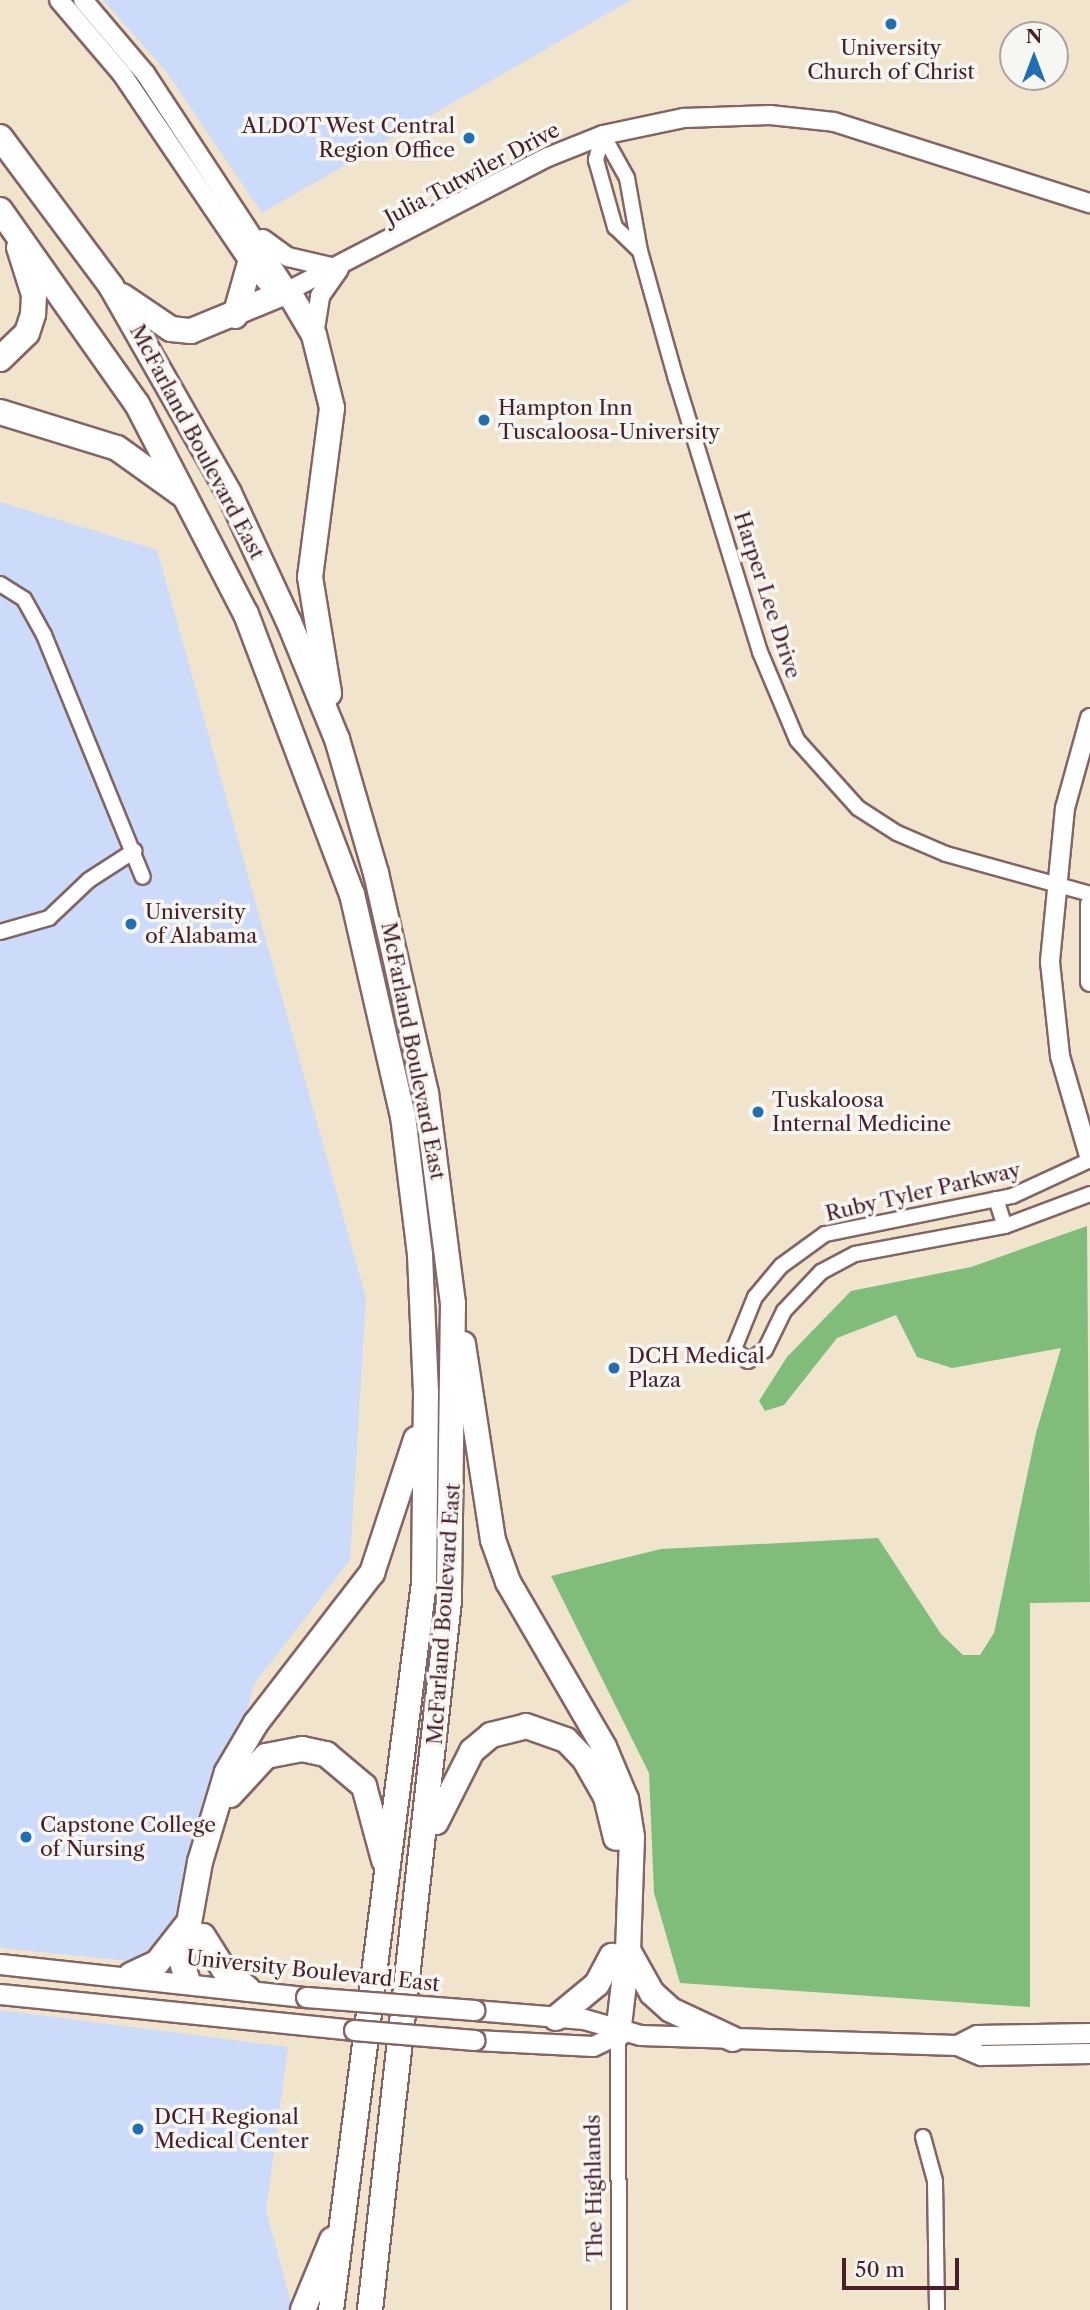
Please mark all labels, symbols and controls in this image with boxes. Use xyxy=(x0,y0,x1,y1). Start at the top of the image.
marker: University Church of Christ xyxy=(883,16,899,32)
north arrow xyxy=(999,21,1069,91)
text: N xyxy=(1026,25,1042,48)
place label: University Church of Christ xyxy=(807,35,975,85)
place label: ALDOT West Central Region Office xyxy=(240,113,455,163)
street label: Julia Tutwiler Drive xyxy=(380,117,564,231)
marker: ALDOT West Central Region Office xyxy=(461,130,477,146)
street label: McFarland Boulevard East xyxy=(124,320,270,564)
place label: Hampton Inn Tuscaloosa-University xyxy=(498,395,720,445)
marker: Hampton Inn Tuscaloosa-University xyxy=(476,412,492,428)
street label: Harper Lee Drive xyxy=(728,508,806,682)
place label: University of Alabama xyxy=(145,899,258,949)
marker: University of Alabama xyxy=(123,916,139,932)
street label: McFarland Boulevard East xyxy=(376,920,450,1182)
place label: Tuskaloosa Internal Medicine xyxy=(772,1087,951,1137)
marker: Tuskaloosa Internal Medicine xyxy=(750,1104,766,1120)
street label: Ruby Tyler Parkway xyxy=(822,1157,1024,1227)
place label: DCH Medical Plaza xyxy=(628,1343,765,1393)
marker: DCH Medical Plaza xyxy=(606,1360,622,1376)
street label: McFarland Boulevard East xyxy=(422,1482,466,1746)
place label: Capstone College of Nursing xyxy=(40,1812,216,1862)
marker: Capstone College of Nursing xyxy=(18,1829,34,1845)
street label: University Boulevard East xyxy=(185,1945,441,1997)
place label: DCH Regional Medical Center xyxy=(154,2104,309,2154)
street label: The Highlands xyxy=(580,2114,608,2262)
marker: DCH Regional Medical Center xyxy=(128,2119,148,2139)
scale bar xyxy=(845,2244,962,2288)
text: 50 m xyxy=(855,2257,905,2282)

